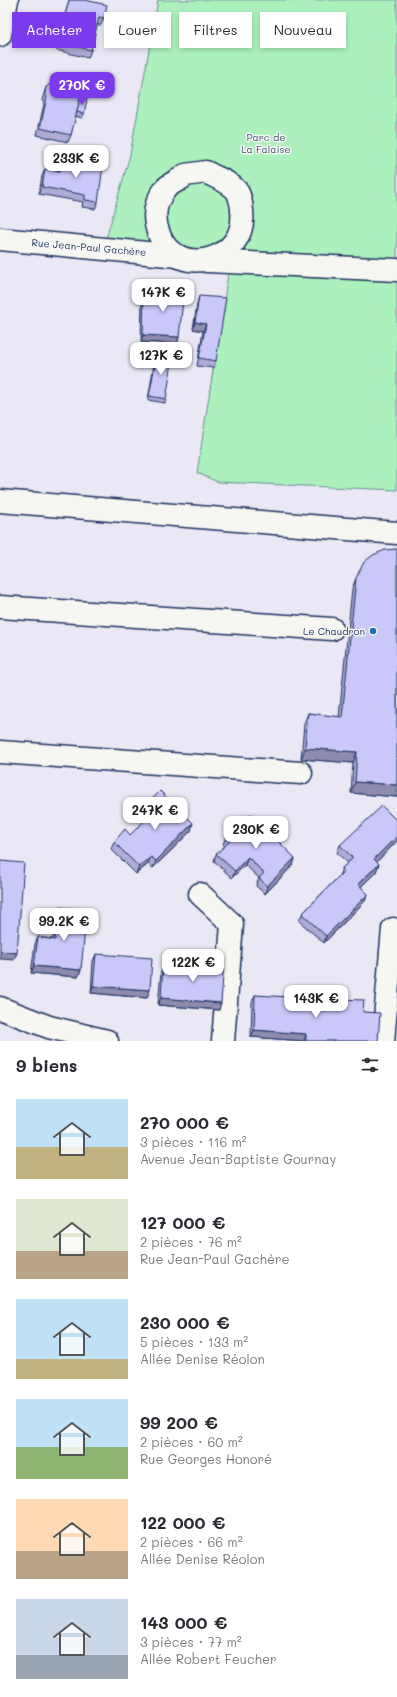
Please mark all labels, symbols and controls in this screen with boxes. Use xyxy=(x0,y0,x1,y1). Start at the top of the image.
chip: Acheter xyxy=(12,12,96,48)
chip: Louer xyxy=(104,12,171,48)
chip: Filtres xyxy=(179,12,252,48)
chip: Nouveau xyxy=(260,12,346,48)
pin: 270K € xyxy=(49,72,115,106)
text: 270K € xyxy=(59,76,105,93)
park label: Parc de La Falaise xyxy=(241,130,291,156)
pin: 233K € xyxy=(43,145,109,179)
text: 233K € xyxy=(53,149,99,166)
street label: Rue Jean-Paul Gachère xyxy=(31,235,147,259)
pin: 147K € xyxy=(130,279,196,313)
text: 147K € xyxy=(140,283,186,300)
pin: 127K € xyxy=(128,342,194,376)
text: 127K € xyxy=(139,346,183,363)
place label: Le Chaudron xyxy=(303,624,365,638)
marker: Le Chaudron xyxy=(368,626,378,636)
pin: 247K € xyxy=(122,797,188,831)
text: 247K € xyxy=(132,801,178,818)
pin: 230K € xyxy=(223,816,289,850)
text: 230K € xyxy=(232,820,280,837)
pin: 99.2K € xyxy=(27,908,101,942)
text: 99.2K € xyxy=(39,912,89,929)
pin: 122K € xyxy=(160,949,226,983)
text: 122K € xyxy=(171,953,215,970)
pin: 143K € xyxy=(283,985,349,1019)
text: 143K € xyxy=(293,989,339,1006)
text: 9 biens xyxy=(16,1054,77,1076)
icon: filters xyxy=(359,1054,381,1076)
text: 270 000 € xyxy=(140,1111,229,1133)
icon: home xyxy=(48,1115,96,1163)
text: 3 pièces · 116 m² xyxy=(140,1133,247,1150)
text: Avenue Jean-Baptiste Gournay xyxy=(140,1150,336,1167)
text: 127 000 € xyxy=(140,1211,225,1233)
icon: home xyxy=(48,1215,96,1263)
text: 2 pièces · 76 m² xyxy=(140,1233,242,1250)
text: Rue Jean-Paul Gachère xyxy=(140,1250,290,1267)
text: 230 000 € xyxy=(140,1311,229,1333)
icon: home xyxy=(48,1315,96,1363)
text: 5 pièces · 133 m² xyxy=(140,1333,248,1350)
text: Allée Denise Réolon xyxy=(140,1350,265,1367)
text: 99 200 € xyxy=(140,1411,218,1433)
icon: home xyxy=(48,1415,96,1463)
text: 2 pièces · 60 m² xyxy=(140,1433,243,1450)
text: Rue Georges Honoré xyxy=(140,1450,272,1467)
text: 122 000 € xyxy=(140,1511,225,1533)
icon: home xyxy=(48,1515,96,1563)
text: 2 pièces · 66 m² xyxy=(140,1533,243,1550)
text: Allée Denise Réolon xyxy=(140,1550,265,1567)
text: 143 000 € xyxy=(140,1611,227,1633)
icon: home xyxy=(48,1615,96,1663)
text: 3 pièces · 77 m² xyxy=(140,1633,242,1650)
text: Allée Robert Feucher xyxy=(140,1650,277,1667)

